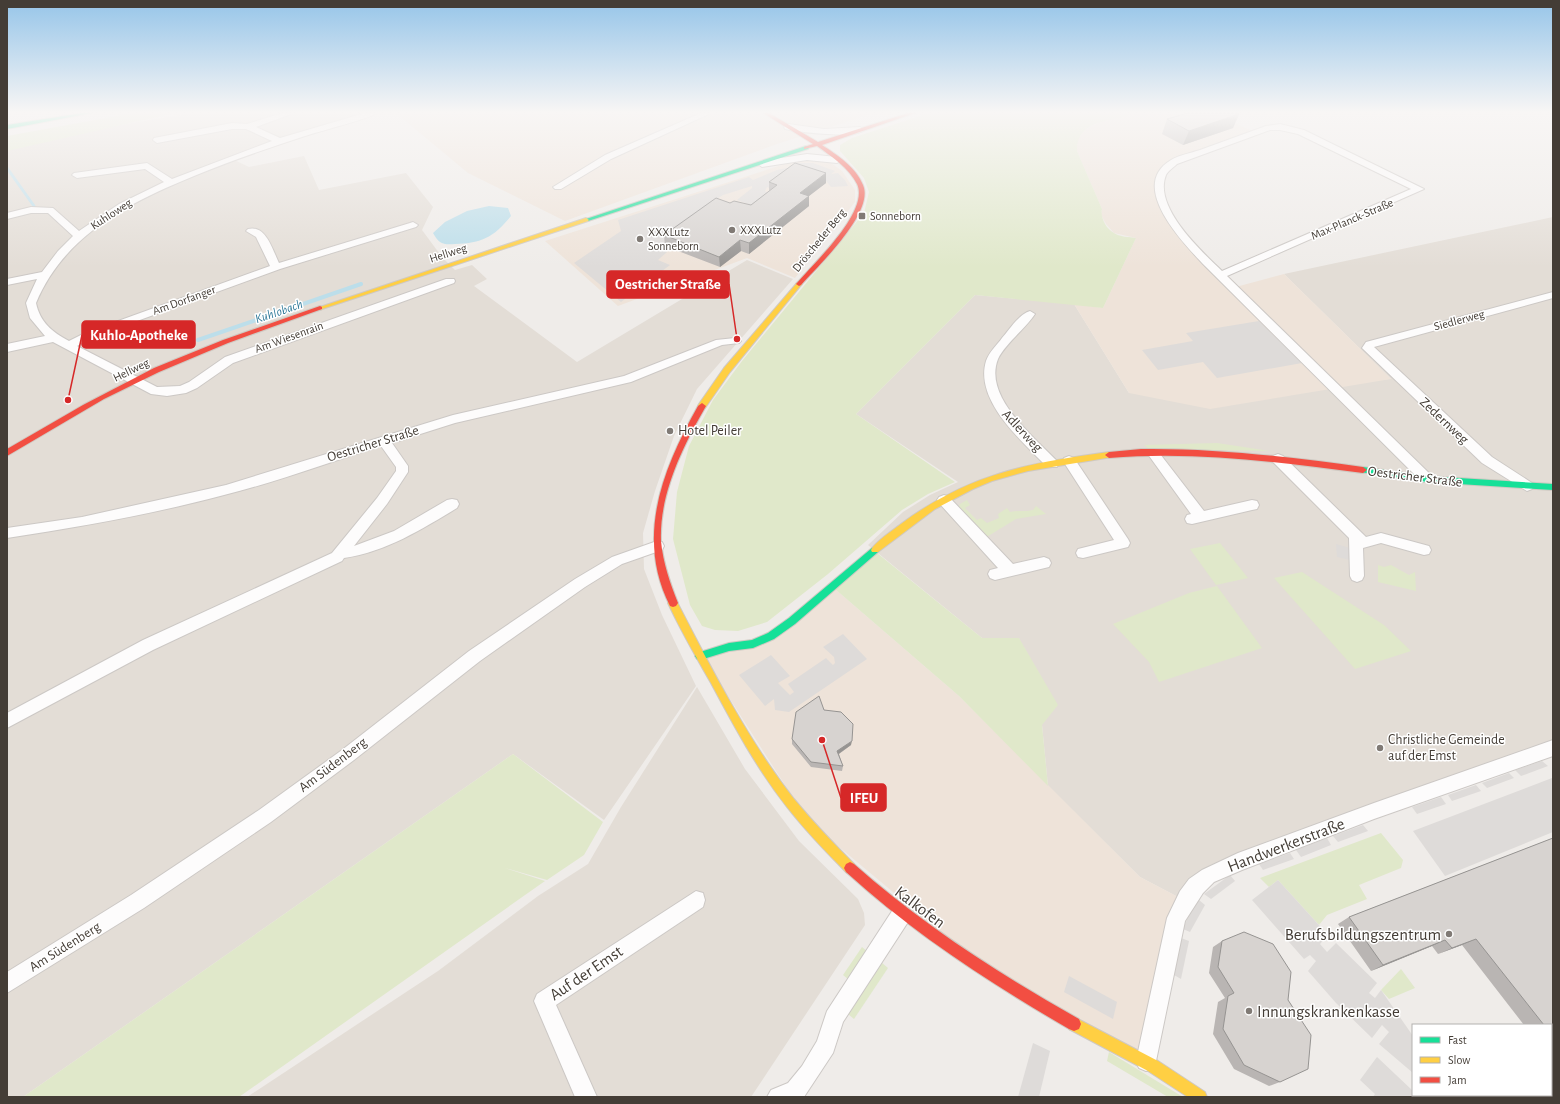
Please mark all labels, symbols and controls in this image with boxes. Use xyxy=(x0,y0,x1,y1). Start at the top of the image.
street label: Kuhloweg xyxy=(88,196,134,232)
street label: Max-Planck-Straße xyxy=(1309,196,1395,242)
street label: Dröscheder Berg xyxy=(790,206,848,274)
place label: Sonneborn xyxy=(870,210,921,222)
marker: Sonneborn xyxy=(857,211,867,221)
place label: XXXLutz xyxy=(740,224,781,236)
marker: XXXLutz xyxy=(727,225,737,235)
place label: XXXLutz Sonneborn xyxy=(648,226,699,252)
marker: XXXLutz Sonneborn xyxy=(635,234,645,244)
street label: Hellweg xyxy=(428,241,468,265)
callout: Oestricher Straße xyxy=(607,271,729,298)
text: Oestricher Straße xyxy=(615,277,721,292)
street label: Am Dorfanger xyxy=(151,283,217,317)
water label: Kuhlobach xyxy=(254,298,304,326)
street label: Siedlerweg xyxy=(1432,307,1486,333)
street label: Am Wiesenrain xyxy=(253,319,325,355)
callout: Kuhlo-Apotheke xyxy=(82,321,195,348)
text: Kuhlo-Apotheke xyxy=(90,328,188,343)
street label: Hellweg xyxy=(111,356,151,384)
street label: Zedernweg xyxy=(1417,395,1471,447)
street label: Adlerweg xyxy=(999,407,1045,455)
street label: Oestricher Straße xyxy=(326,423,420,465)
place label: Hotel Peiler xyxy=(678,424,742,438)
marker: Hotel Peiler xyxy=(665,426,675,436)
street label: Oestricher Straße xyxy=(1367,464,1463,490)
place label: Christliche Gemeinde auf der Emst xyxy=(1388,733,1505,763)
street label: Am Südenberg xyxy=(296,735,370,795)
marker: Christliche Gemeinde auf der Emst xyxy=(1375,743,1385,753)
callout: IFEU xyxy=(841,784,886,811)
text: IFEU xyxy=(850,791,878,806)
street label: Handwerkerstraße xyxy=(1225,815,1347,875)
street label: Kalkofen xyxy=(892,883,948,931)
street label: Am Südenberg xyxy=(27,919,103,974)
place label: Berufsbildungszentrum xyxy=(1285,926,1441,943)
marker: Berufsbildungszentrum xyxy=(1444,929,1454,939)
street label: Auf der Emst xyxy=(546,942,626,1004)
place label: Innungskrankenkasse xyxy=(1257,1003,1400,1020)
marker: Innungskrankenkasse xyxy=(1244,1006,1254,1016)
legend xyxy=(1412,1024,1552,1096)
text: Fast xyxy=(1448,1034,1467,1046)
text: Slow xyxy=(1448,1054,1470,1066)
text: Jam xyxy=(1448,1074,1467,1086)

